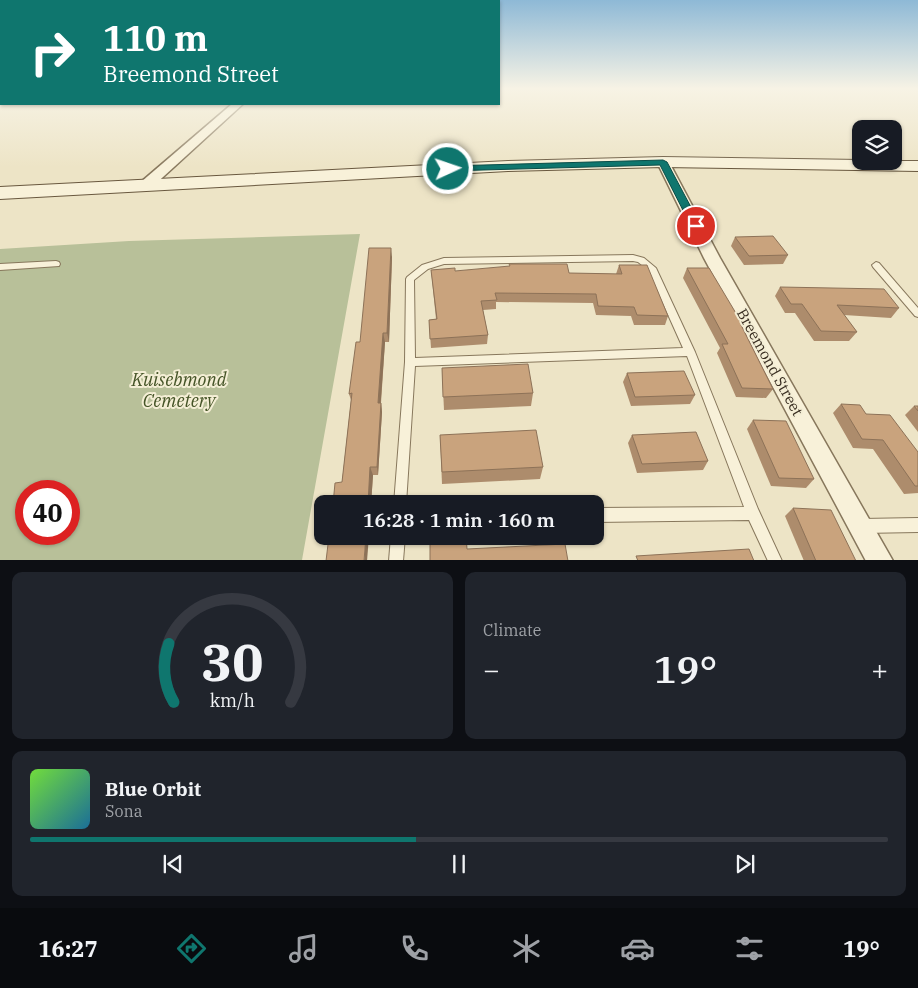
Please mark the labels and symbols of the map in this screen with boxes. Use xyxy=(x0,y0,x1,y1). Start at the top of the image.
position arrow xyxy=(421,142,473,194)
pin xyxy=(675,205,717,247)
street label: Breemond Street xyxy=(733,305,807,419)
park label: Kuisebmond Cemetery xyxy=(130,368,227,412)
speed limit sign: 40 xyxy=(15,480,80,545)

